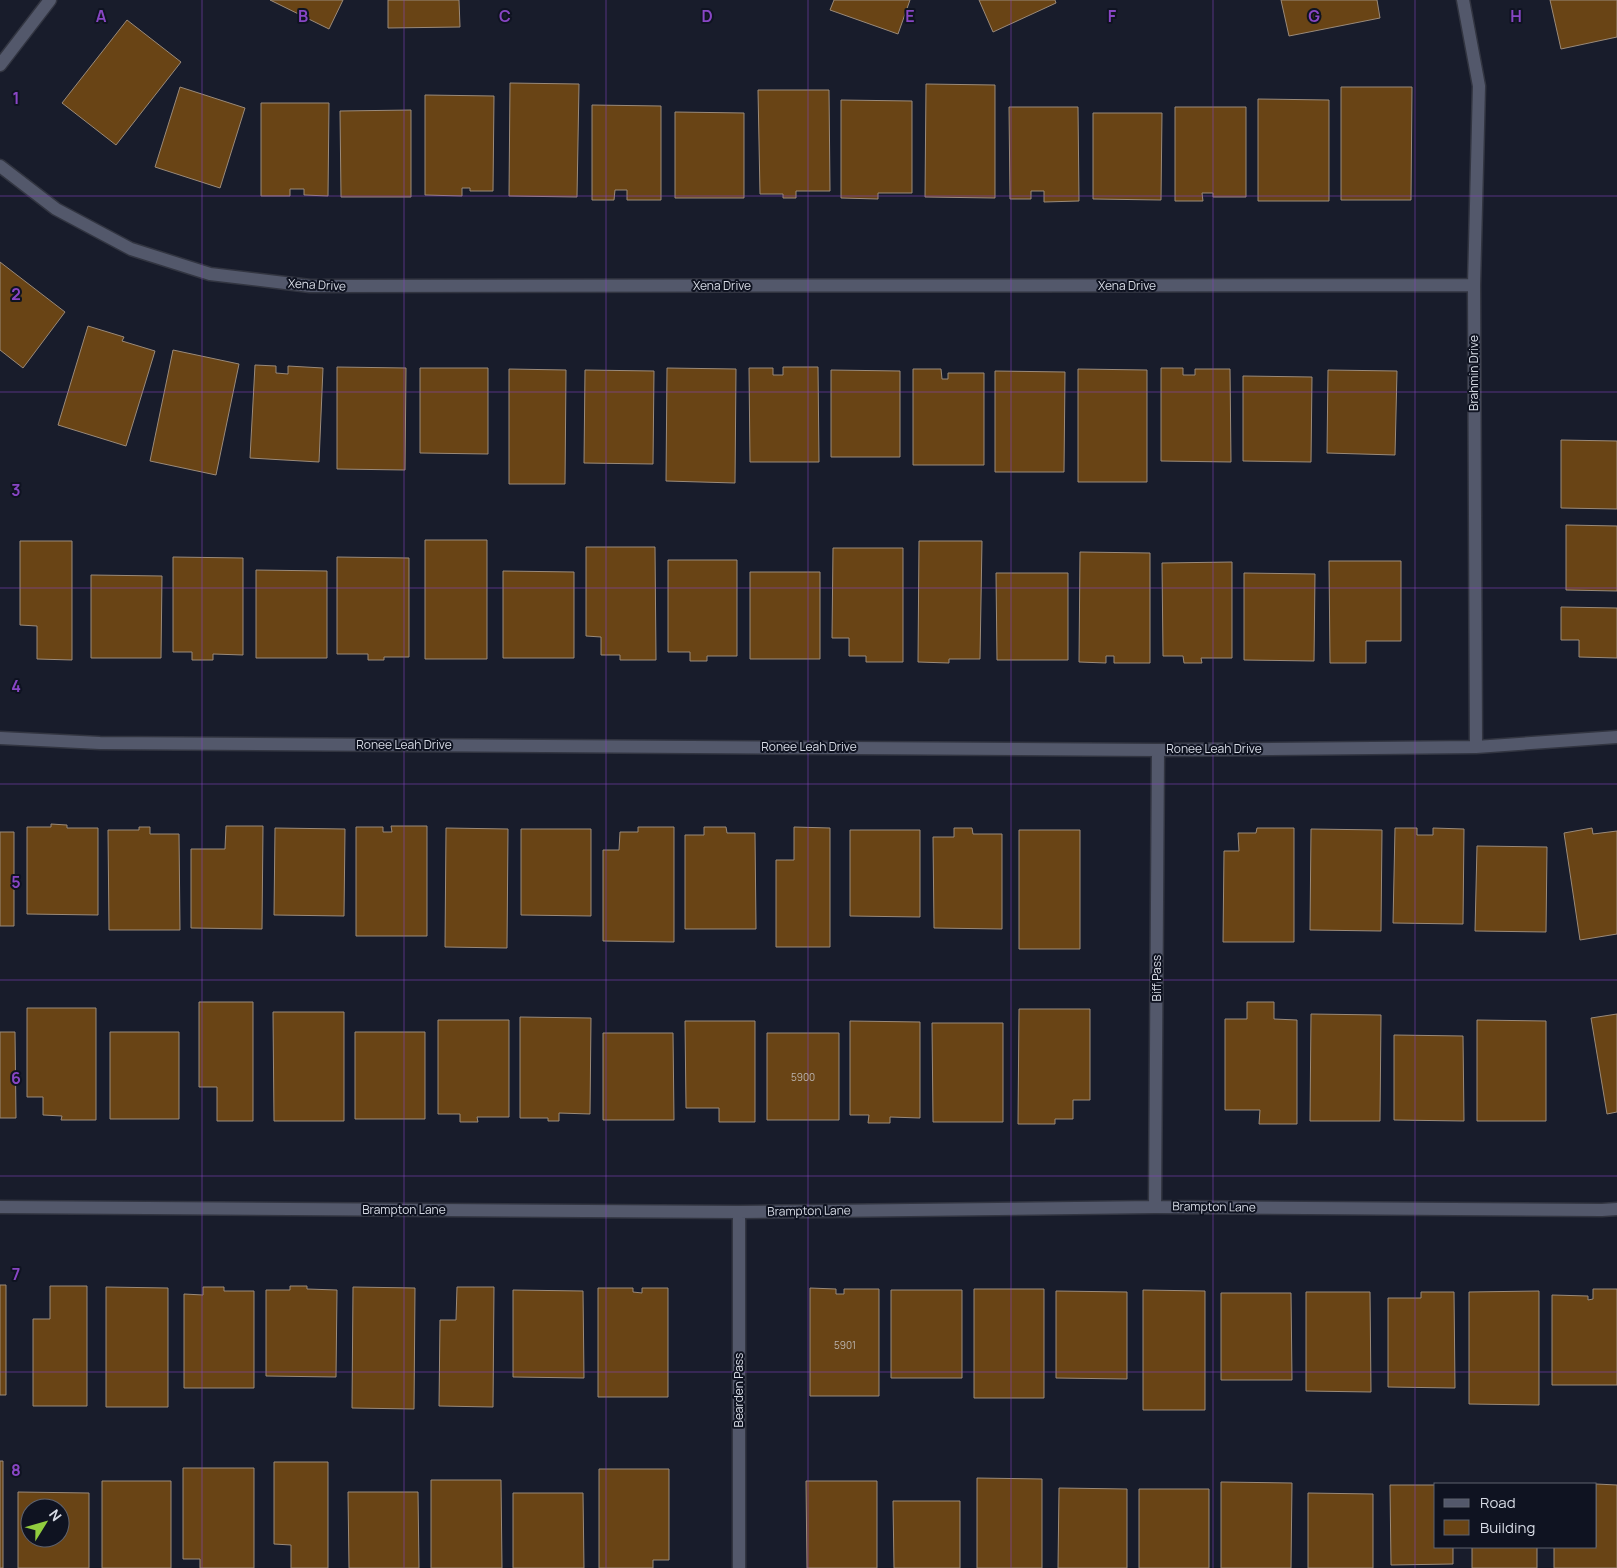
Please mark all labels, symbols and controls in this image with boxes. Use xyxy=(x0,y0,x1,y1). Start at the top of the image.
text: A xyxy=(96,5,107,27)
text: B xyxy=(298,5,308,27)
text: C xyxy=(499,5,511,27)
text: D xyxy=(701,5,713,27)
text: E xyxy=(905,5,915,27)
text: F xyxy=(1108,5,1117,27)
text: G xyxy=(1308,5,1320,27)
text: H xyxy=(1510,5,1522,27)
text: 1 xyxy=(12,87,20,109)
street label: Xena Drive xyxy=(288,274,346,295)
street label: Xena Drive xyxy=(693,277,751,294)
street label: Xena Drive xyxy=(1098,277,1156,294)
text: 2 xyxy=(11,283,21,305)
street label: Brahmin Drive xyxy=(1465,335,1482,411)
text: 3 xyxy=(11,479,21,501)
text: 4 xyxy=(11,675,21,697)
street label: Ronee Leah Drive xyxy=(356,736,452,753)
street label: Ronee Leah Drive xyxy=(761,738,857,755)
street label: Ronee Leah Drive xyxy=(1166,740,1262,757)
text: 5 xyxy=(11,871,21,893)
street label: Biff Pass xyxy=(1148,955,1165,1001)
text: 6 xyxy=(11,1067,21,1089)
house number: 5900 xyxy=(791,1070,815,1084)
street label: Brampton Lane xyxy=(1172,1197,1256,1216)
street label: Brampton Lane xyxy=(362,1201,446,1218)
street label: Brampton Lane xyxy=(767,1201,851,1220)
text: 7 xyxy=(12,1263,20,1285)
house number: 5901 xyxy=(834,1338,856,1352)
street label: Bearden Pass xyxy=(730,1353,747,1427)
text: 8 xyxy=(11,1459,21,1481)
legend xyxy=(1434,1483,1597,1548)
text: Road xyxy=(1480,1492,1516,1513)
north arrow xyxy=(20,1498,70,1548)
text: N xyxy=(45,1505,66,1525)
text: Building xyxy=(1480,1517,1535,1538)

